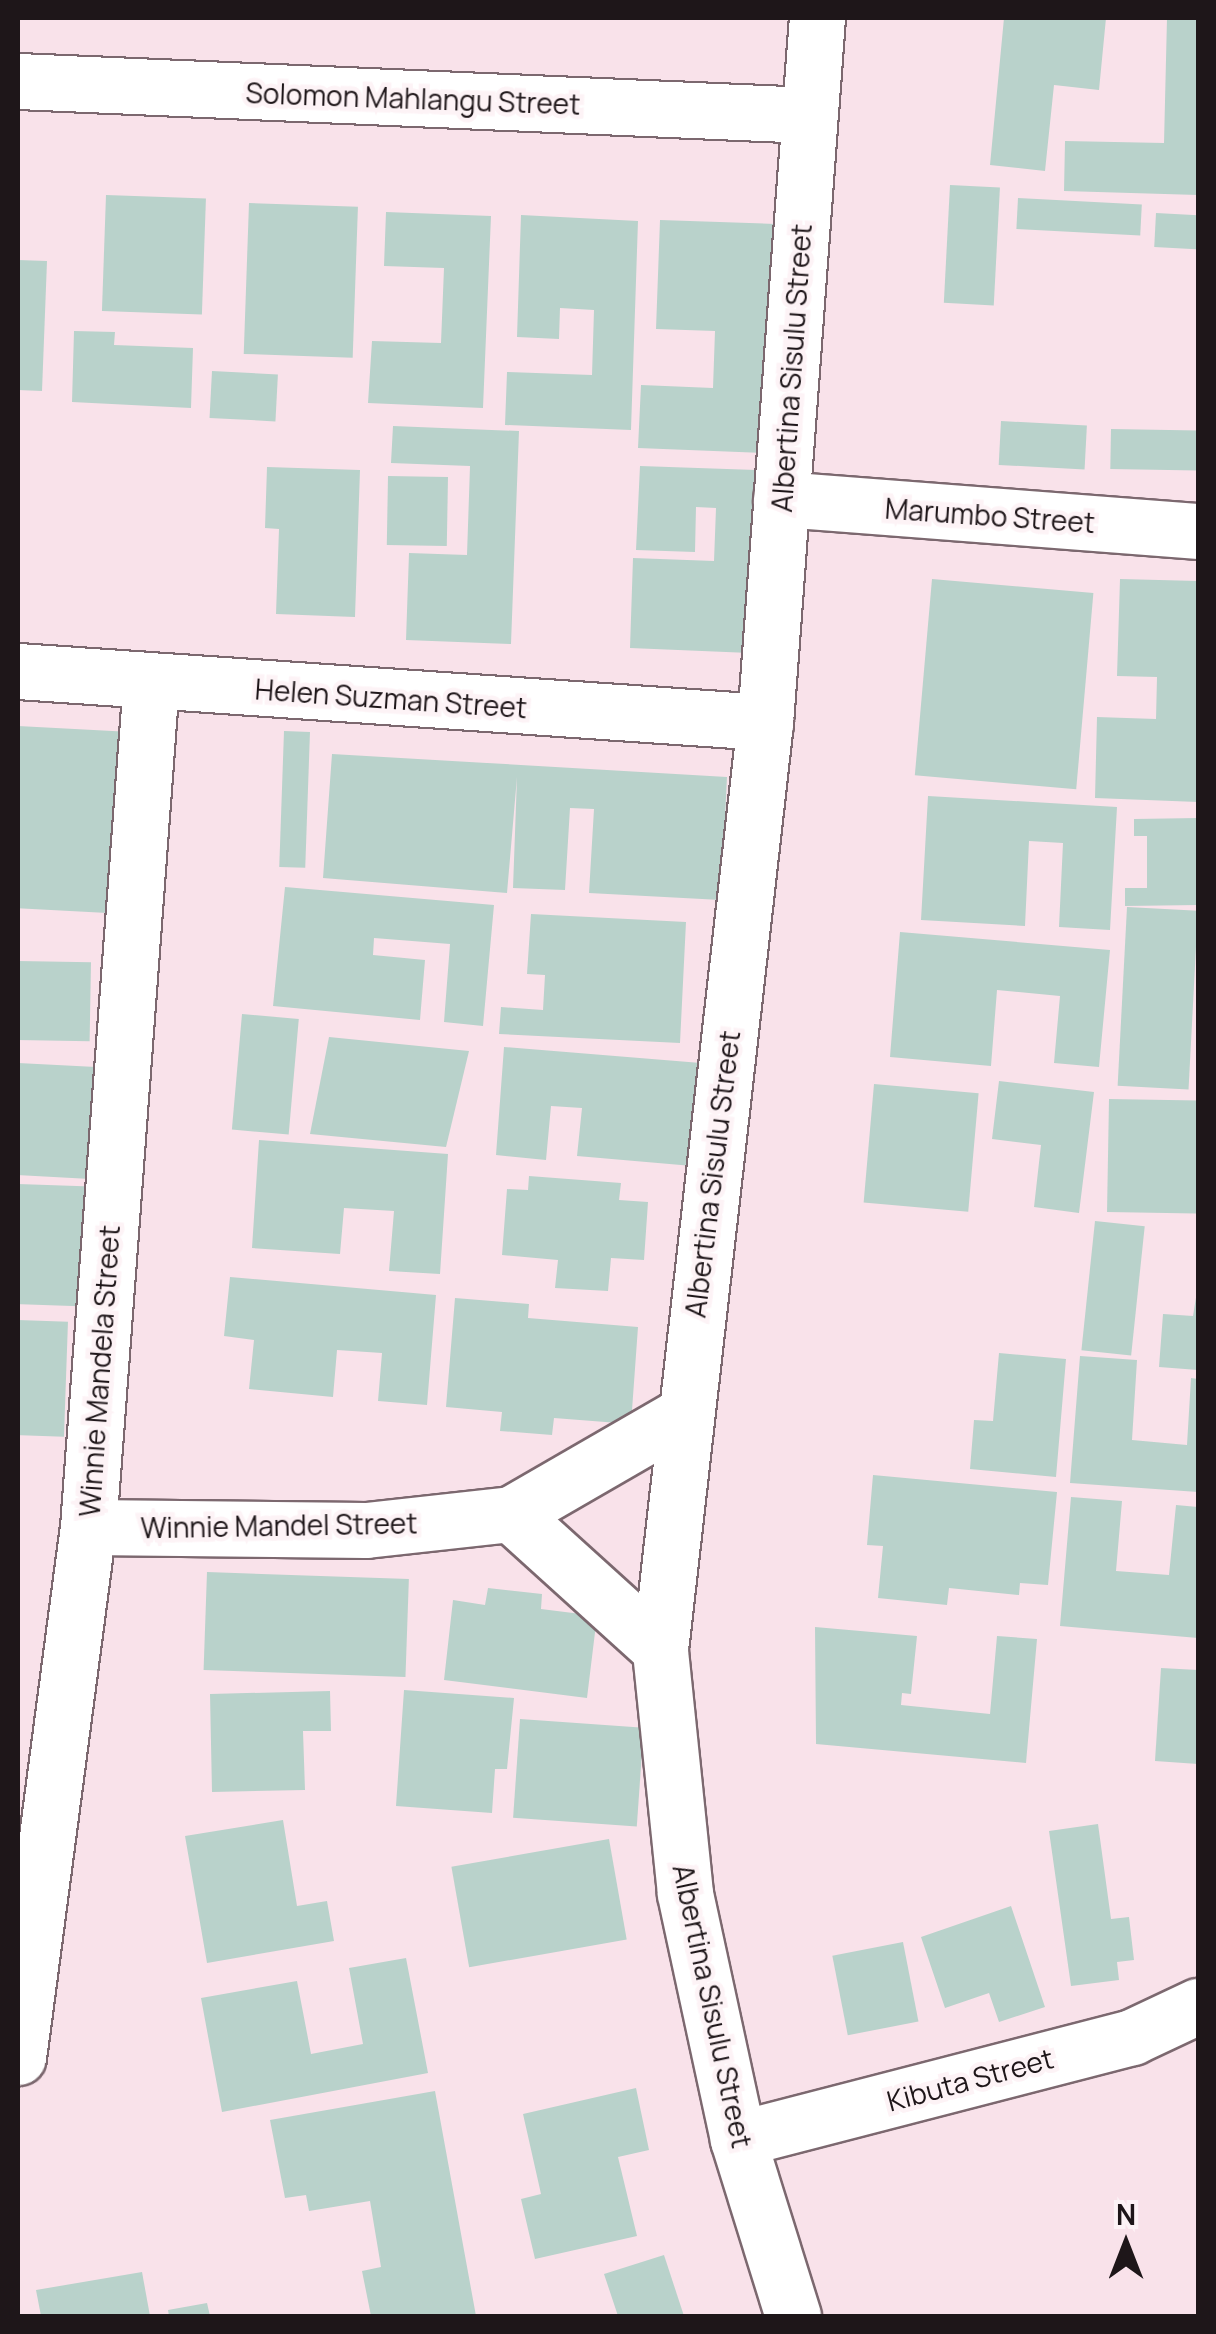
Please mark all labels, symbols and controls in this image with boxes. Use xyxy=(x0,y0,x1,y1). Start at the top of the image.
street label: Solomon Mahlangu Street xyxy=(245,75,581,121)
street label: Albertina Sisulu Street xyxy=(764,223,818,513)
street label: Marumbo Street xyxy=(884,491,1096,539)
street label: Helen Suzman Street xyxy=(254,672,528,724)
street label: Albertina Sisulu Street xyxy=(678,1029,746,1319)
street label: Winnie Mandela Street xyxy=(72,1224,126,1518)
street label: Winnie Mandel Street xyxy=(140,1506,418,1544)
street label: Albertina Sisulu Street xyxy=(667,1861,759,2151)
street label: Kibuta Street xyxy=(883,2041,1057,2117)
north arrow xyxy=(1076,2194,1176,2294)
text: N xyxy=(1116,2195,1136,2233)

